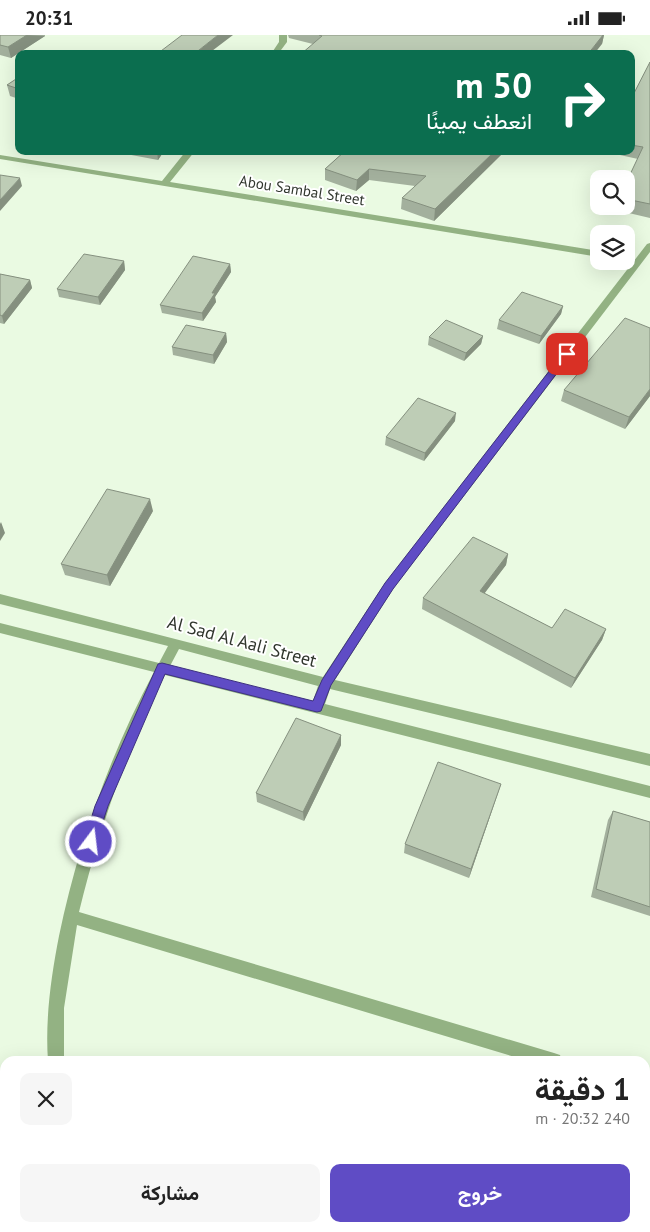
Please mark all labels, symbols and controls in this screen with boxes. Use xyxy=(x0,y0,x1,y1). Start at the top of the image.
text: 20:31 xyxy=(25,6,73,30)
text: 50 m xyxy=(455,62,532,108)
icon: right xyxy=(550,70,615,135)
text: انعطف يمينًا xyxy=(426,107,532,135)
map controls xyxy=(590,170,635,270)
button: search xyxy=(590,170,635,215)
street label: Abou Sambal Street xyxy=(238,171,366,209)
button: layers xyxy=(590,225,635,270)
pin xyxy=(546,333,588,375)
icon: arrive xyxy=(553,340,581,368)
street label: Al Sad Al Aali Street xyxy=(165,610,319,672)
position arrow xyxy=(64,815,116,867)
text: 1 دقيقة xyxy=(535,1069,630,1108)
button: close xyxy=(20,1073,72,1125)
text: 240 m · 20:32 xyxy=(535,1108,630,1128)
button: مشاركة xyxy=(20,1164,320,1222)
button: خروج xyxy=(330,1164,630,1222)

